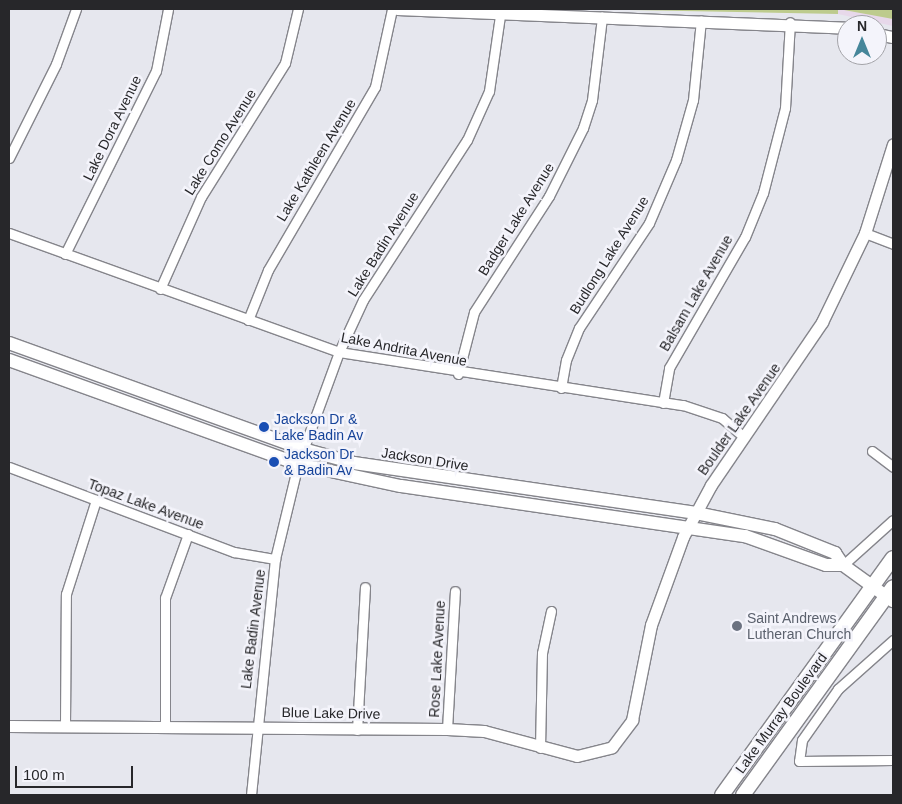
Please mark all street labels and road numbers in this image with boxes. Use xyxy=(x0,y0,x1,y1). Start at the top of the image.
street label: Lake Dora Avenue xyxy=(79,72,145,184)
street label: Lake Como Avenue xyxy=(180,86,260,198)
street label: Lake Kathleen Avenue xyxy=(273,95,359,225)
street label: Badger Lake Avenue xyxy=(474,159,558,279)
street label: Lake Badin Avenue xyxy=(344,188,422,300)
street label: Budlong Lake Avenue xyxy=(566,193,652,317)
street label: Balsam Lake Avenue xyxy=(656,232,736,354)
street label: Lake Andrita Avenue xyxy=(339,328,469,370)
street label: Boulder Lake Avenue xyxy=(694,359,784,479)
street label: Jackson Drive xyxy=(380,444,470,474)
street label: Topaz Lake Avenue xyxy=(85,475,207,533)
street label: Lake Badin Avenue xyxy=(237,568,269,690)
street label: Rose Lake Avenue xyxy=(426,600,448,718)
street label: Lake Murray Boulevard xyxy=(732,650,830,776)
street label: Blue Lake Drive xyxy=(281,704,381,722)

